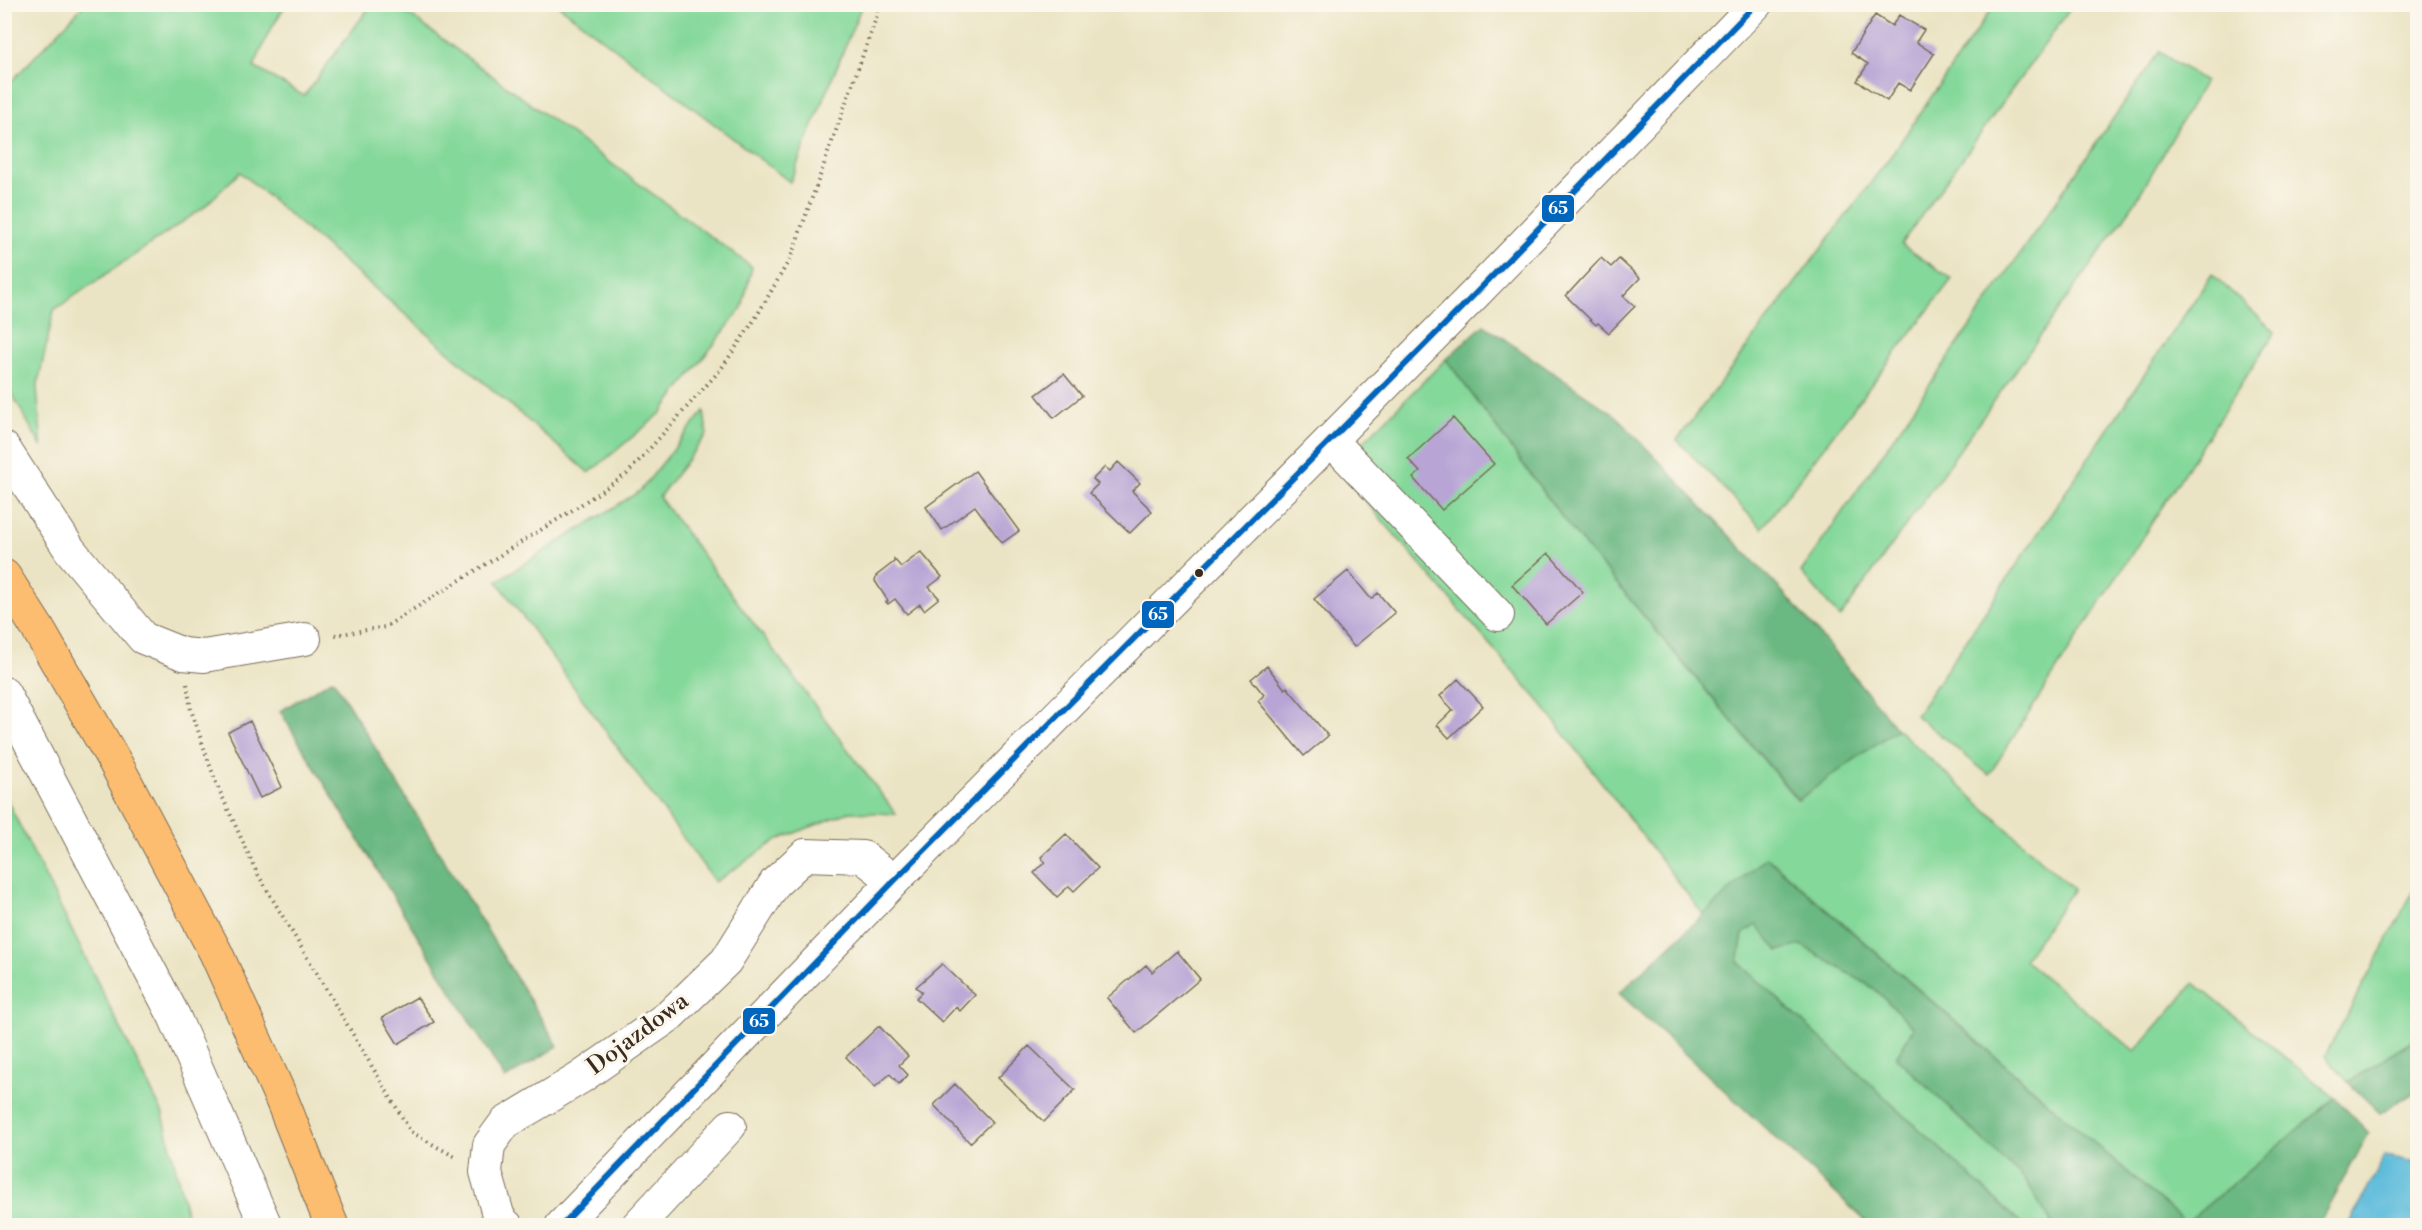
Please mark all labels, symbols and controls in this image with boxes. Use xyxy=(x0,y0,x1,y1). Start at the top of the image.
line badge: 65 xyxy=(1541,194,1575,223)
text: 65 xyxy=(1548,199,1568,219)
unlabelled marker xyxy=(1193,567,1205,579)
line badge: 65 xyxy=(1141,600,1175,629)
text: 65 xyxy=(1148,605,1168,625)
street label: Dojazdowa xyxy=(581,986,695,1082)
line badge: 65 xyxy=(742,1007,776,1035)
text: 65 xyxy=(749,1012,769,1032)

